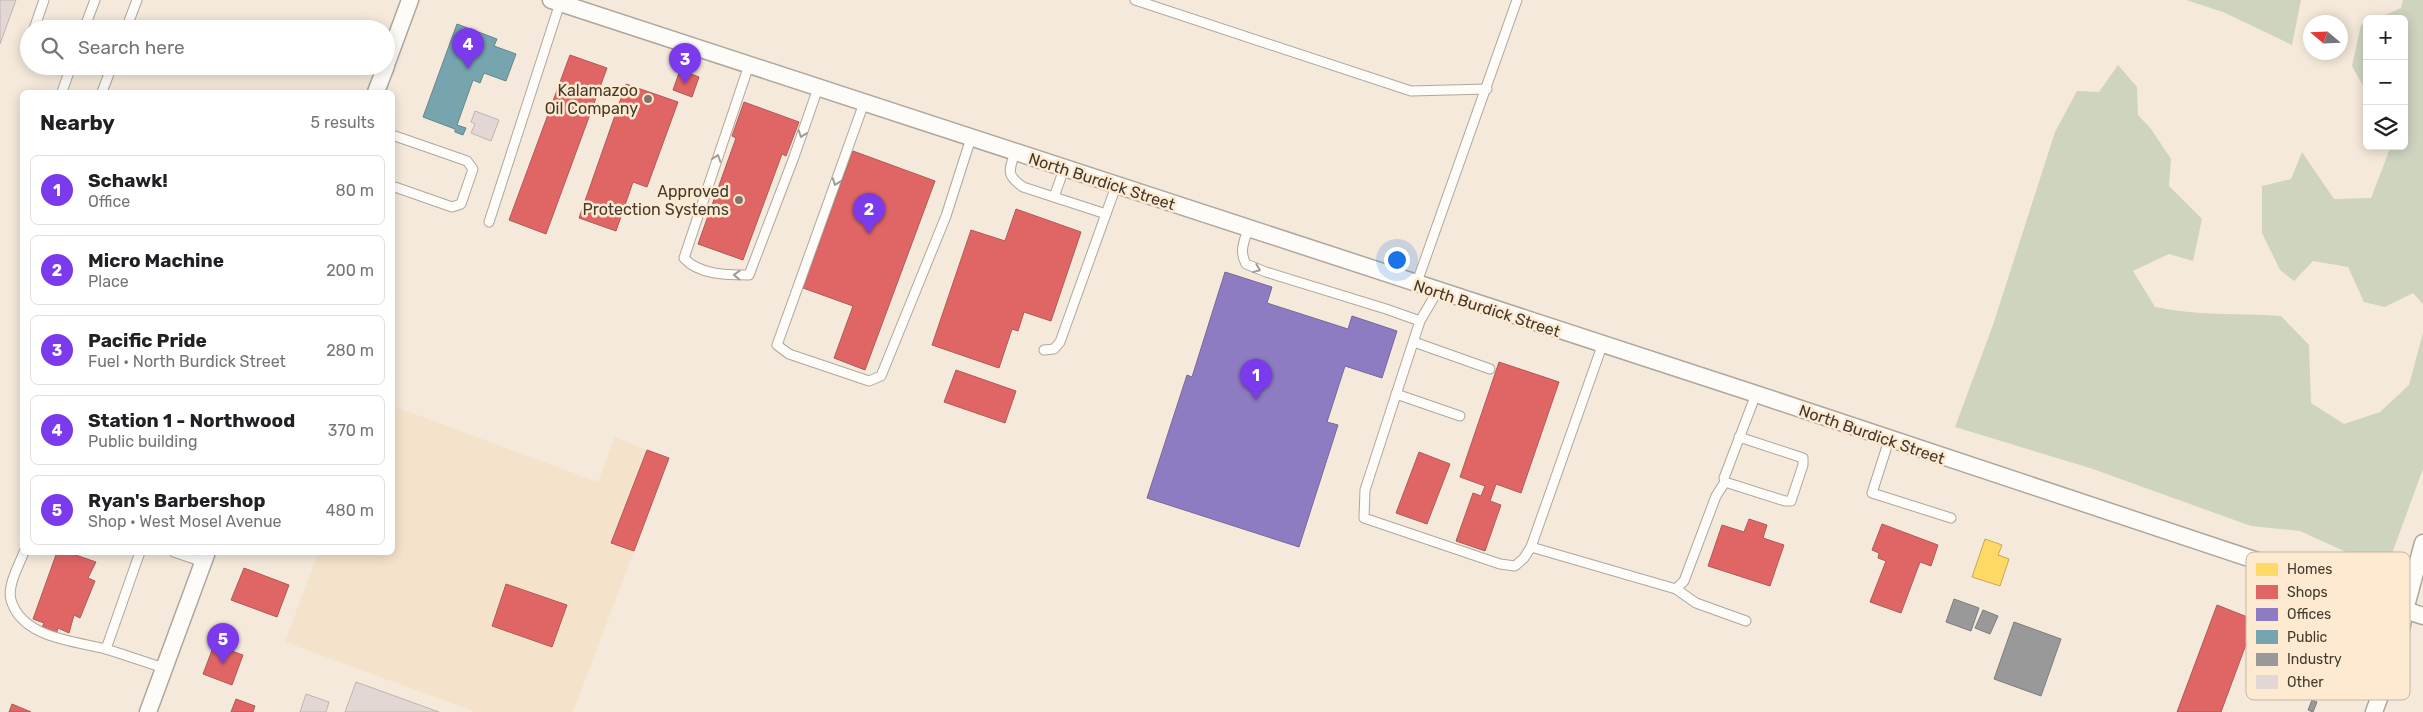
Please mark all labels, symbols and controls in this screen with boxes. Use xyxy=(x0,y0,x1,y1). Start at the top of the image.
north arrow xyxy=(2303,15,2348,60)
map controls xyxy=(2363,15,2408,150)
button: + xyxy=(2363,15,2408,60)
search box xyxy=(20,20,395,75)
pin: 4 xyxy=(452,28,484,69)
icon: search xyxy=(38,34,66,62)
text: Search here xyxy=(78,36,185,59)
pin: 3 xyxy=(669,43,701,84)
button: − xyxy=(2363,60,2408,105)
place label: Kalamazoo Oil Company xyxy=(545,81,638,118)
marker: Kalamazoo Oil Company xyxy=(642,93,654,105)
button: layers xyxy=(2363,105,2408,150)
text: Nearby xyxy=(40,110,115,135)
text: 5 results xyxy=(311,113,375,132)
one-way arrow xyxy=(798,129,808,138)
street label: North Burdick Street xyxy=(1026,149,1178,214)
one-way arrow xyxy=(711,155,721,163)
text: Schawk! xyxy=(88,169,168,192)
one-way arrow xyxy=(831,177,841,186)
text: 1 xyxy=(53,181,61,200)
text: 80 m xyxy=(336,181,374,200)
place label: Approved Protection Systems xyxy=(582,182,729,219)
text: Office xyxy=(88,192,130,211)
pin: 2 xyxy=(853,193,885,234)
marker: Approved Protection Systems xyxy=(733,194,745,206)
your location xyxy=(1384,247,1410,273)
text: Micro Machine xyxy=(88,249,224,272)
text: 2 xyxy=(52,261,62,280)
text: 200 m xyxy=(326,261,374,280)
one-way arrow xyxy=(1252,262,1261,273)
one-way arrow xyxy=(733,270,741,280)
text: Place xyxy=(88,272,129,291)
street label: North Burdick Street xyxy=(1411,276,1563,341)
text: Pacific Pride xyxy=(88,329,207,352)
text: 3 xyxy=(52,341,62,360)
text: 280 m xyxy=(326,341,374,360)
text: Fuel · North Burdick Street xyxy=(88,352,286,371)
pin: 1 xyxy=(1240,359,1272,400)
street label: North Burdick Street xyxy=(1796,401,1947,468)
text: Station 1 - Northwood xyxy=(88,409,295,432)
text: 4 xyxy=(52,421,62,440)
text: 370 m xyxy=(328,421,374,440)
text: Public building xyxy=(88,432,198,451)
text: Ryan's Barbershop xyxy=(88,489,265,512)
text: 5 xyxy=(52,501,62,520)
text: 480 m xyxy=(326,501,374,520)
text: Shop · West Mosel Avenue xyxy=(88,512,281,531)
legend xyxy=(2246,552,2410,700)
text: Homes xyxy=(2287,561,2332,578)
text: Shops xyxy=(2287,584,2328,601)
text: Offices xyxy=(2287,606,2331,623)
pin: 5 xyxy=(207,623,239,664)
text: Public xyxy=(2287,629,2328,646)
text: Industry xyxy=(2287,651,2342,668)
text: Other xyxy=(2287,674,2324,691)

